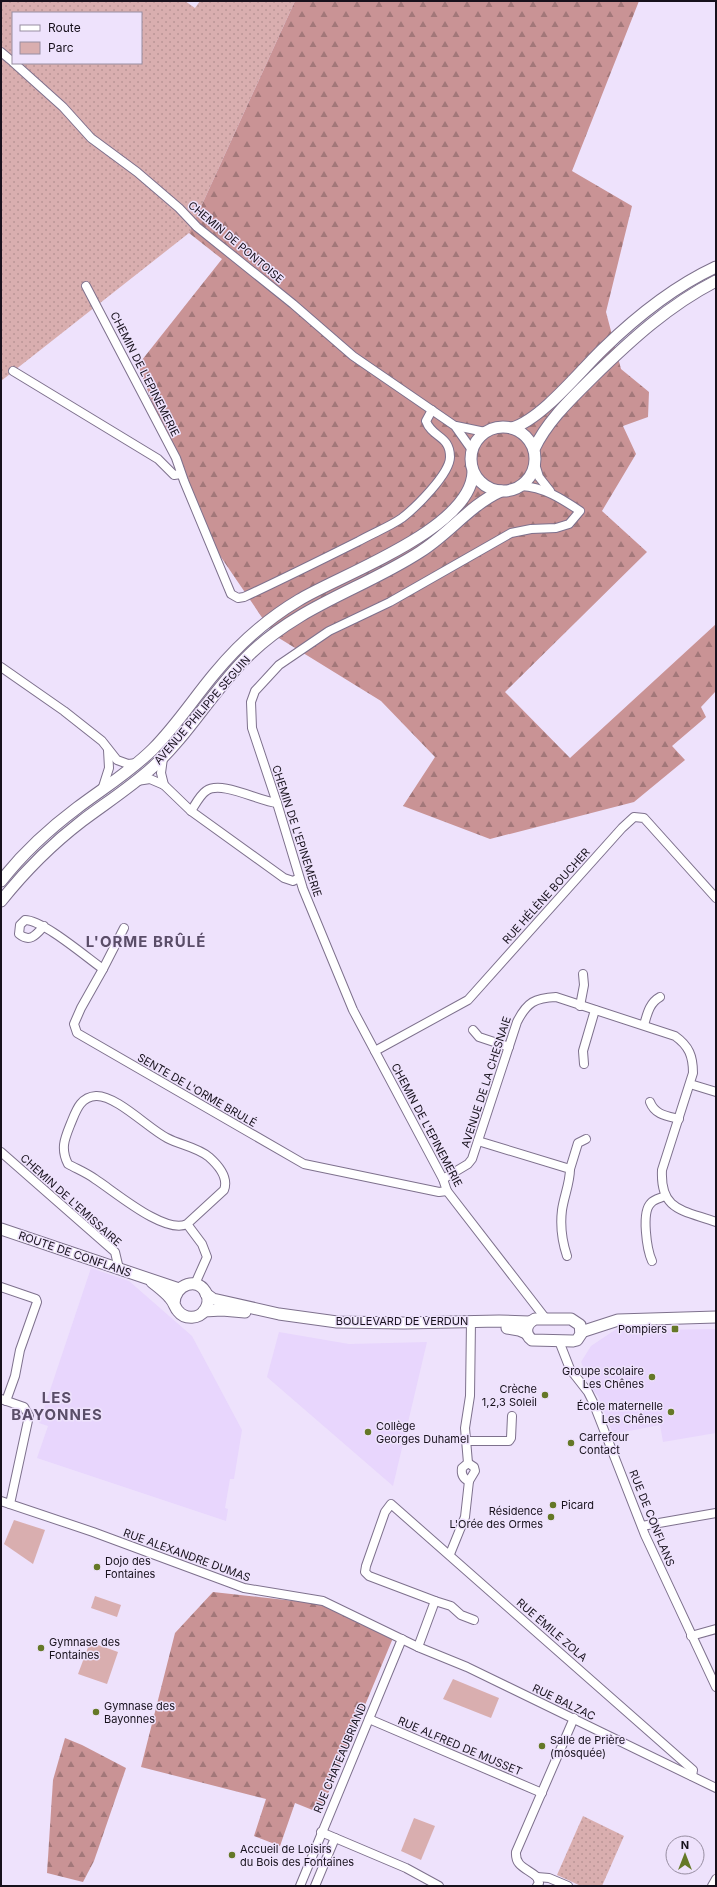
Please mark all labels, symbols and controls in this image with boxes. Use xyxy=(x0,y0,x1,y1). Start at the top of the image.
legend xyxy=(12,12,142,64)
text: Route xyxy=(48,20,81,35)
text: Parc xyxy=(48,40,74,55)
street label: CHEMIN DE PONTOISE xyxy=(185,198,287,286)
street label: CHEMIN DE L'EPINEMERIE xyxy=(107,309,183,439)
street label: AVENUE PHILIPPE SEGUIN xyxy=(151,653,253,767)
street label: CHEMIN DE L'EPINEMERIE xyxy=(269,763,325,899)
street label: RUE HÉLÈNE BOUCHER xyxy=(499,845,593,947)
district label: L'ORME BRÛLÉ xyxy=(86,932,206,951)
street label: AVENUE DE LA CHESNAIE xyxy=(458,1015,514,1149)
street label: SENTE DE L'ORME BRULÉ xyxy=(135,1050,259,1130)
street label: CHEMIN DE L'EPINEMERIE xyxy=(388,1061,466,1189)
street label: CHEMIN DE L'EMISSAIRE xyxy=(18,1151,124,1249)
street label: ROUTE DE CONFLANS xyxy=(17,1228,133,1280)
street label: BOULEVARD DE VERDUN xyxy=(336,1314,468,1328)
place label: Pompiers xyxy=(618,1322,667,1336)
marker: Pompiers xyxy=(670,1324,680,1334)
place label: Groupe scolaire Les Chênes xyxy=(562,1364,644,1391)
marker: Groupe scolaire Les Chênes xyxy=(647,1372,657,1382)
place label: Crèche 1,2,3 Soleil xyxy=(482,1382,537,1409)
district label: LES BAYONNES xyxy=(11,1388,103,1424)
marker: Crèche 1,2,3 Soleil xyxy=(540,1390,550,1400)
place label: École maternelle Les Chênes xyxy=(577,1399,663,1426)
marker: École maternelle Les Chênes xyxy=(666,1407,676,1417)
place label: Collège Georges Duhamel xyxy=(376,1419,469,1446)
marker: Collège Georges Duhamel xyxy=(363,1427,373,1437)
place label: Carrefour Contact xyxy=(579,1430,629,1457)
marker: Carrefour Contact xyxy=(566,1438,576,1448)
street label: RUE DE CONFLANS xyxy=(626,1468,678,1568)
place label: Picard xyxy=(561,1498,594,1512)
marker: Picard xyxy=(548,1500,558,1510)
place label: Résidence L'Orée des Ormes xyxy=(450,1504,543,1531)
marker: Résidence L'Orée des Ormes xyxy=(546,1512,556,1522)
street label: RUE ALEXANDRE DUMAS xyxy=(122,1525,252,1585)
place label: Dojo des Fontaines xyxy=(105,1554,156,1581)
marker: Dojo des Fontaines xyxy=(92,1562,102,1572)
street label: RUE ÉMILE ZOLA xyxy=(514,1595,591,1665)
place label: Gymnase des Fontaines xyxy=(49,1635,120,1662)
marker: Gymnase des Fontaines xyxy=(36,1643,46,1653)
street label: RUE BALZAC xyxy=(530,1681,598,1723)
place label: Gymnase des Bayonnes xyxy=(104,1699,175,1726)
street label: RUE CHATEAUBRIAND xyxy=(310,1701,370,1815)
marker: Gymnase des Bayonnes xyxy=(91,1707,101,1717)
street label: RUE ALFRED DE MUSSET xyxy=(396,1713,524,1779)
place label: Salle de Prière (mosquée) xyxy=(550,1733,625,1760)
marker: Salle de Prière (mosquée) xyxy=(537,1741,547,1751)
north arrow xyxy=(665,1835,705,1875)
text: N xyxy=(681,1838,689,1852)
place label: Accueil de Loisirs du Bois des Fontaines xyxy=(240,1842,354,1869)
marker: Accueil de Loisirs du Bois des Fontaines xyxy=(227,1850,237,1860)

